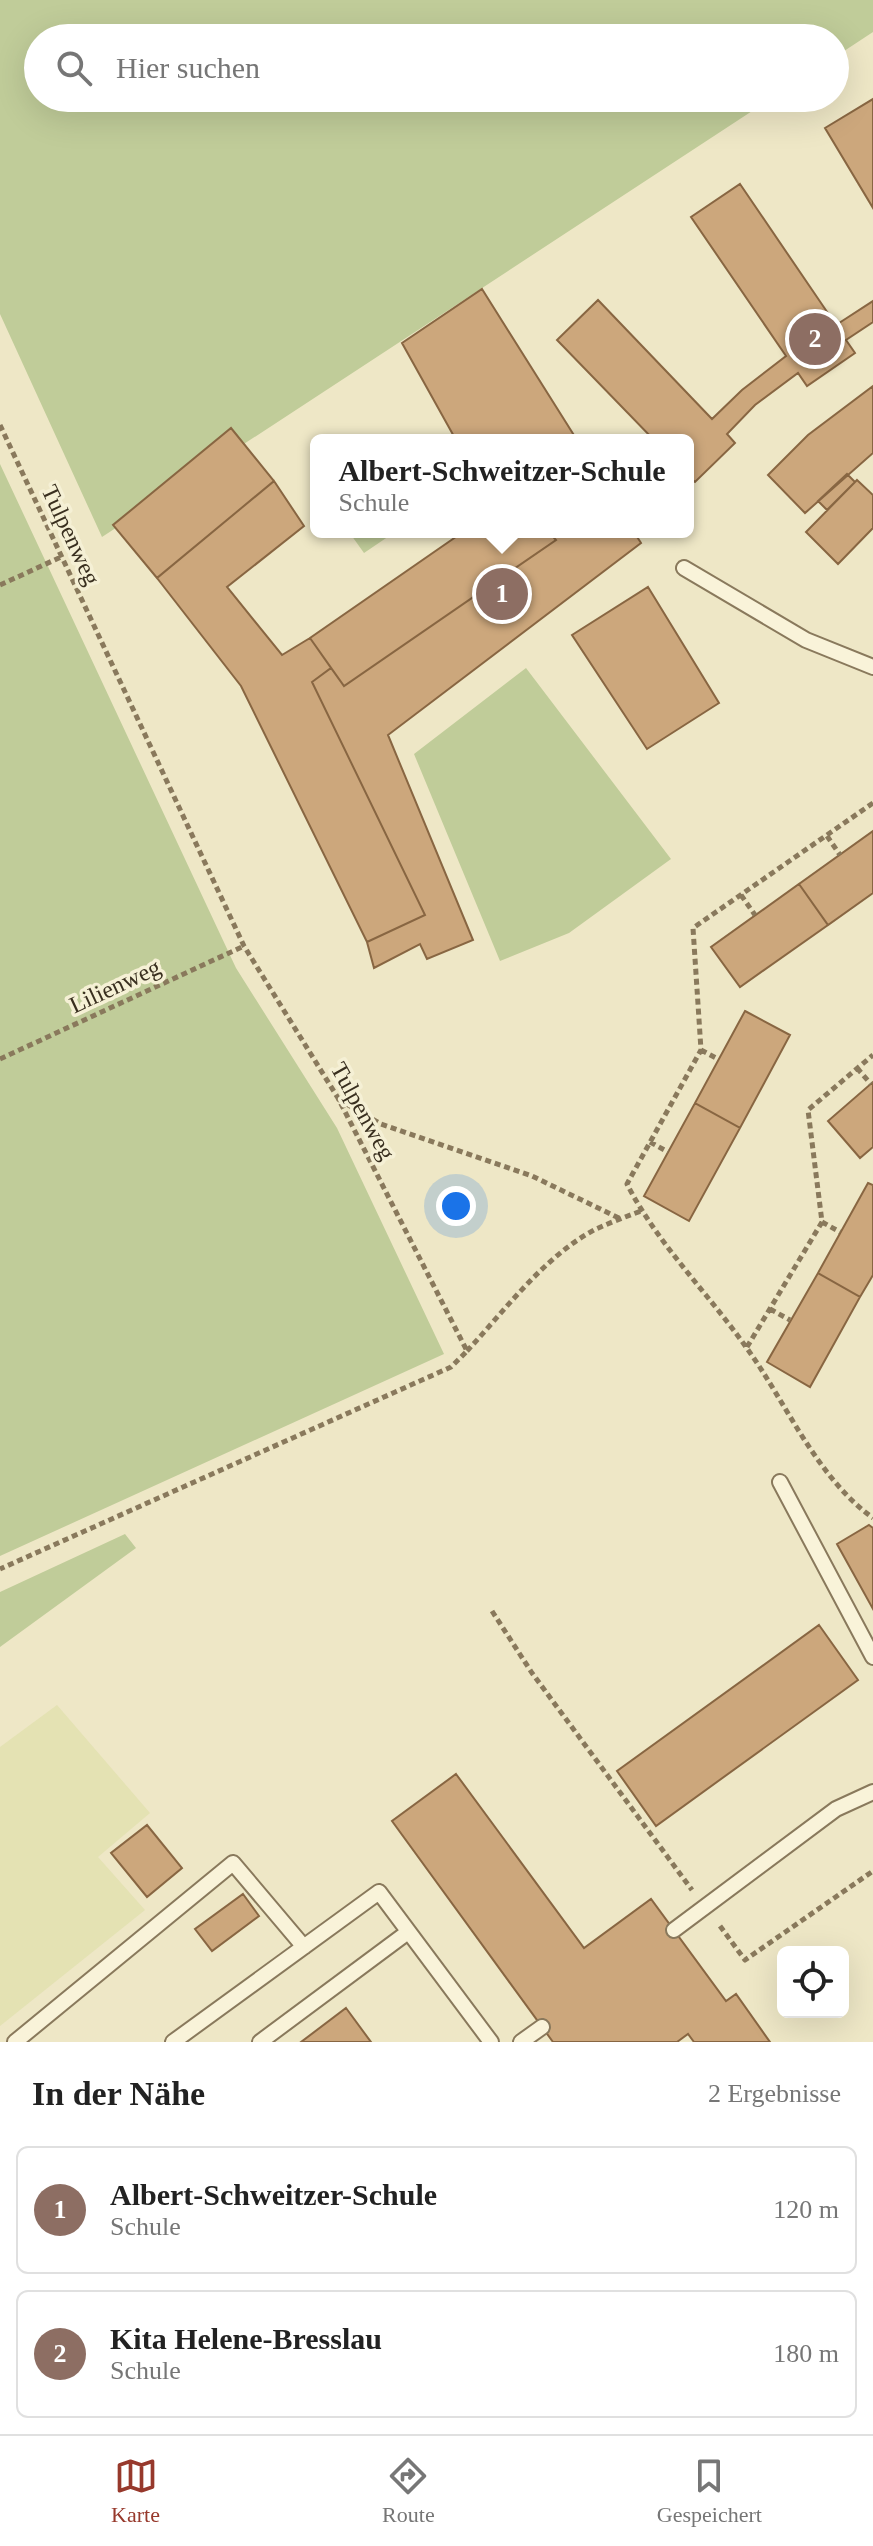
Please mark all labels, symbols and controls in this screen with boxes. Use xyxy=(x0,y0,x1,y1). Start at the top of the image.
search box xyxy=(24,24,849,112)
icon: search xyxy=(52,46,96,90)
text: Hier suchen xyxy=(116,51,260,84)
pin: 2 xyxy=(789,309,841,369)
popup xyxy=(310,434,694,538)
text: Albert-Schweitzer-Schule xyxy=(338,454,666,487)
street label: Tulpenweg xyxy=(37,481,105,589)
text: Schule xyxy=(338,488,409,517)
pin: 1 xyxy=(476,564,528,624)
street label: Lilienweg xyxy=(65,954,165,1018)
street label: Tulpenweg xyxy=(326,1058,400,1164)
your location xyxy=(436,1186,476,1226)
map controls xyxy=(777,1946,849,2018)
button: locate xyxy=(777,1946,849,2018)
text: In der Nähe xyxy=(32,2075,205,2112)
text: 2 Ergebnisse xyxy=(708,2079,841,2108)
text: Albert-Schweitzer-Schule xyxy=(110,2178,437,2211)
text: 1 xyxy=(54,2195,67,2224)
text: 120 m xyxy=(773,2195,839,2224)
text: Schule xyxy=(110,2212,181,2241)
text: Kita Helene-Bresslau xyxy=(110,2322,382,2355)
text: 2 xyxy=(54,2339,67,2368)
text: 180 m xyxy=(773,2339,839,2368)
text: Schule xyxy=(110,2356,181,2385)
tab: Karte xyxy=(111,2454,160,2528)
tab: Route xyxy=(382,2454,435,2528)
tab: Gespeichert xyxy=(657,2454,762,2528)

